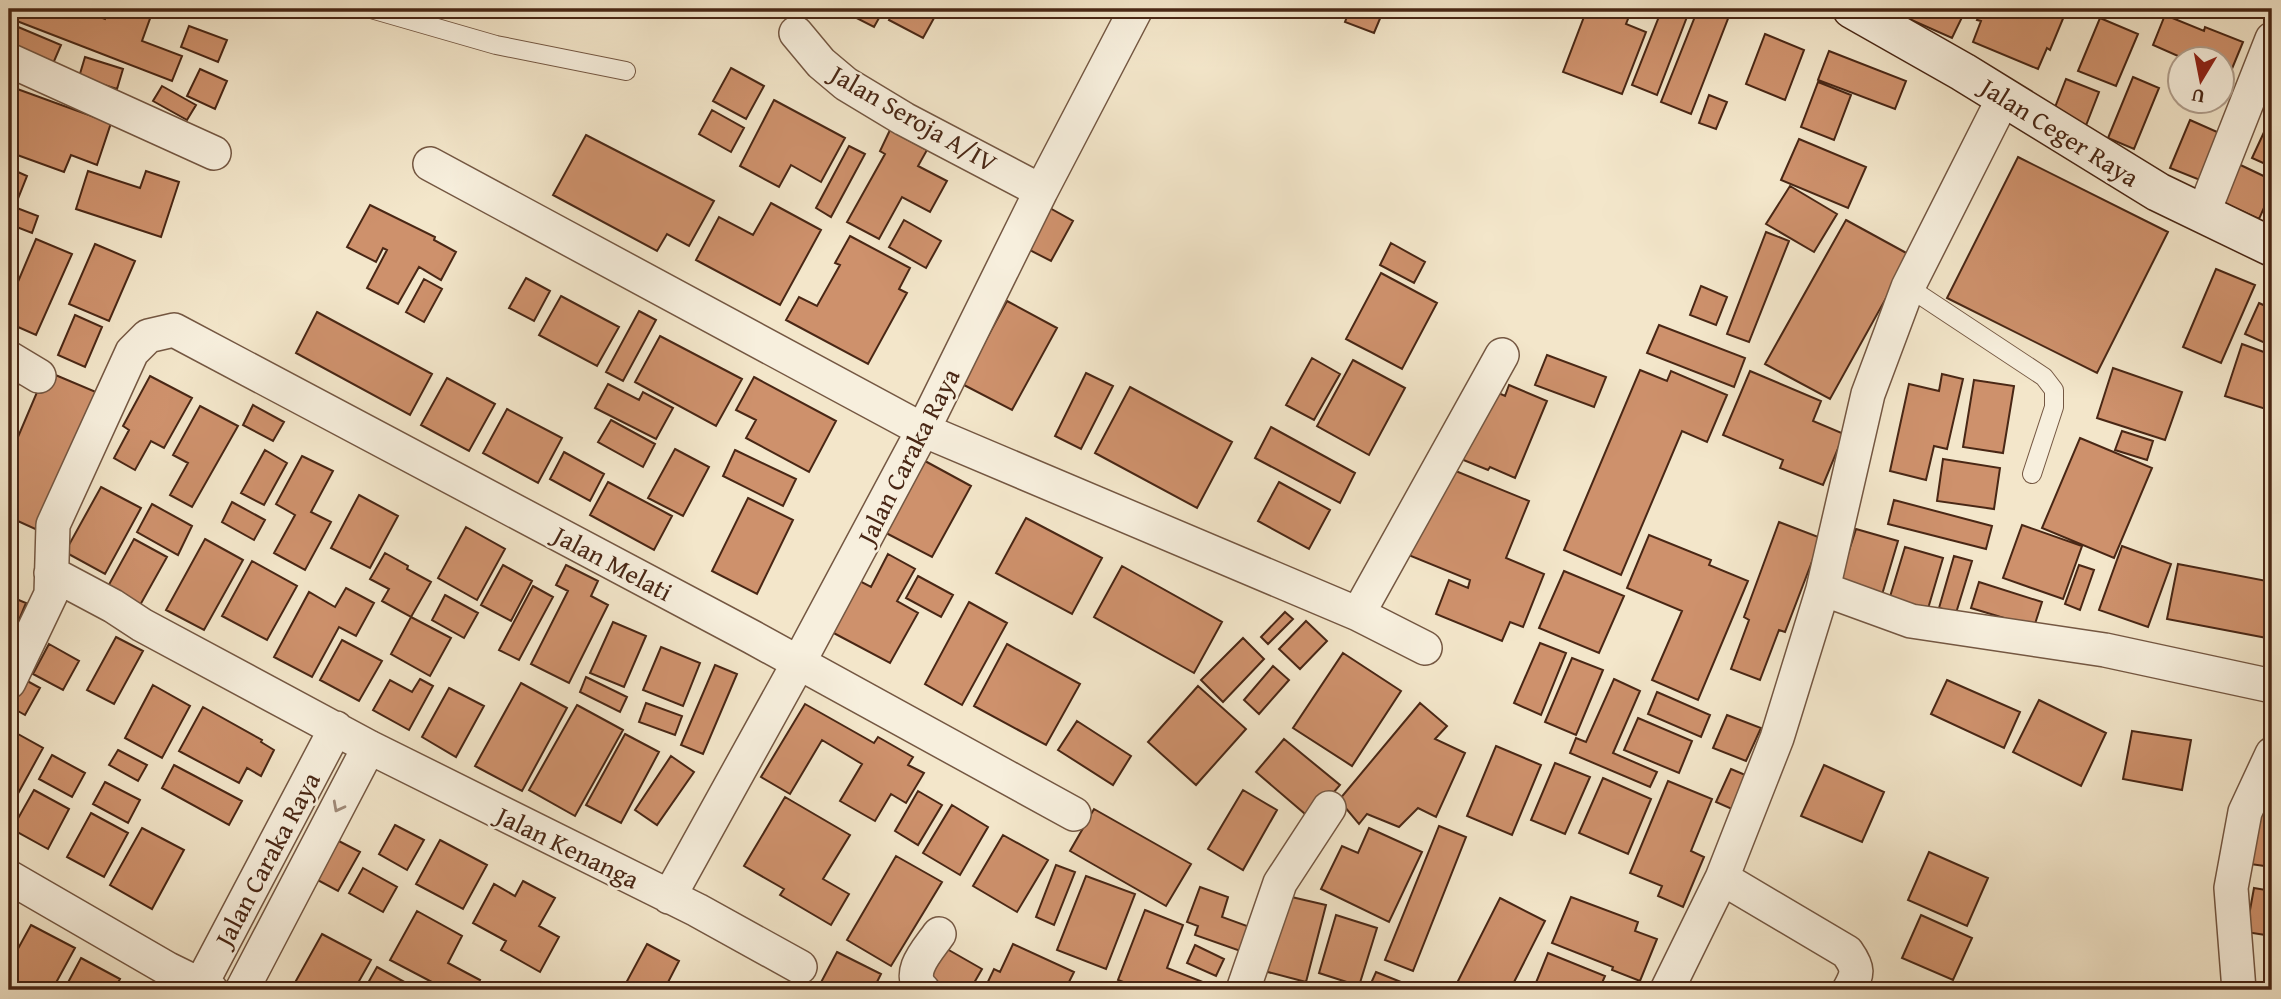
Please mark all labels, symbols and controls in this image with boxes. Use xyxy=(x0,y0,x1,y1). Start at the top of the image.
north arrow xyxy=(2166,46,2236,116)
street label: Jalan Seroja A/IV xyxy=(821,53,1005,182)
street label: Jalan Ceger Raya xyxy=(1971,66,2147,197)
text: U xyxy=(2189,82,2207,112)
street label: Jalan Caraka Raya xyxy=(845,361,969,553)
street label: Jalan Melati xyxy=(544,514,680,611)
street label: Jalan Caraka Raya xyxy=(203,764,330,956)
street label: Jalan Kenanga xyxy=(487,794,647,899)
one-way arrow xyxy=(332,800,346,812)

